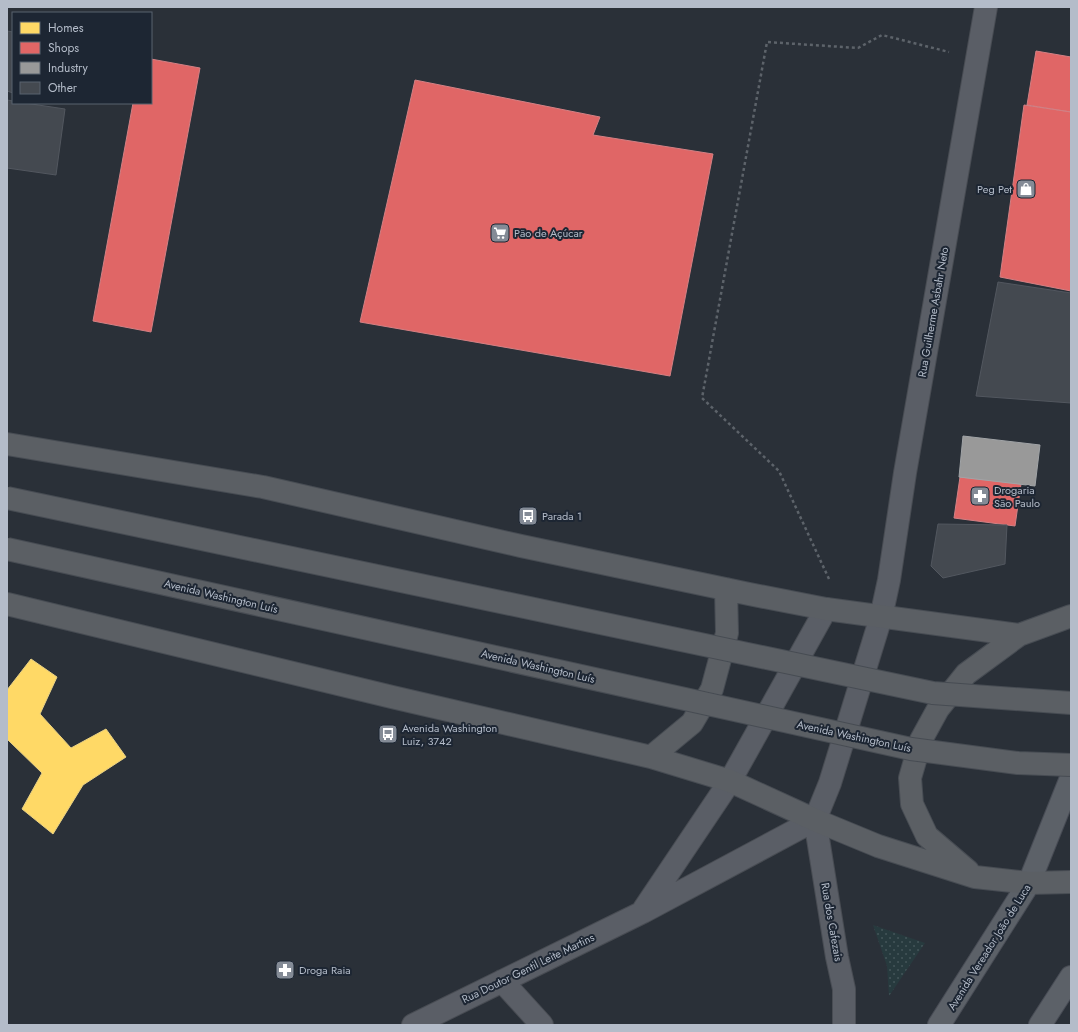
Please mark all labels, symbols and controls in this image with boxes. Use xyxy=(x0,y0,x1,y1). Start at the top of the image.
legend xyxy=(12,12,152,104)
text: Homes xyxy=(48,19,84,37)
text: Shops xyxy=(48,39,79,57)
text: Industry xyxy=(48,59,89,77)
text: Other xyxy=(48,79,78,97)
shop icon: Peg Pet xyxy=(1015,178,1037,200)
place label: Peg Pet xyxy=(977,181,1012,197)
supermarket icon: Pão de Açúcar xyxy=(489,222,511,244)
place label: Pão de Açúcar xyxy=(514,225,583,241)
street label: Rua Guilherme Asbahr Neto xyxy=(914,246,952,378)
place label: Drogaria São Paulo xyxy=(994,482,1040,511)
pharmacy icon: Drogaria São Paulo xyxy=(969,485,991,507)
bus stop icon: Parada 1 xyxy=(517,505,539,527)
place label: Parada 1 xyxy=(542,508,582,524)
street label: Avenida Washington Luís xyxy=(163,575,280,617)
street label: Avenida Washington Luís xyxy=(480,645,597,687)
street label: Avenida Washington Luís xyxy=(795,716,913,756)
place label: Avenida Washington Luiz, 3742 xyxy=(402,720,497,749)
bus stop icon: Avenida Washington Luiz, 3742 xyxy=(377,723,399,745)
street label: Rua dos Cafezais xyxy=(817,881,847,963)
street label: Avenida Vereador João de Luca xyxy=(944,881,1034,1013)
street label: Rua Doutor Gentil Leite Martins xyxy=(459,929,597,1007)
pharmacy icon: Droga Raia xyxy=(274,959,296,981)
place label: Droga Raia xyxy=(299,962,351,978)

